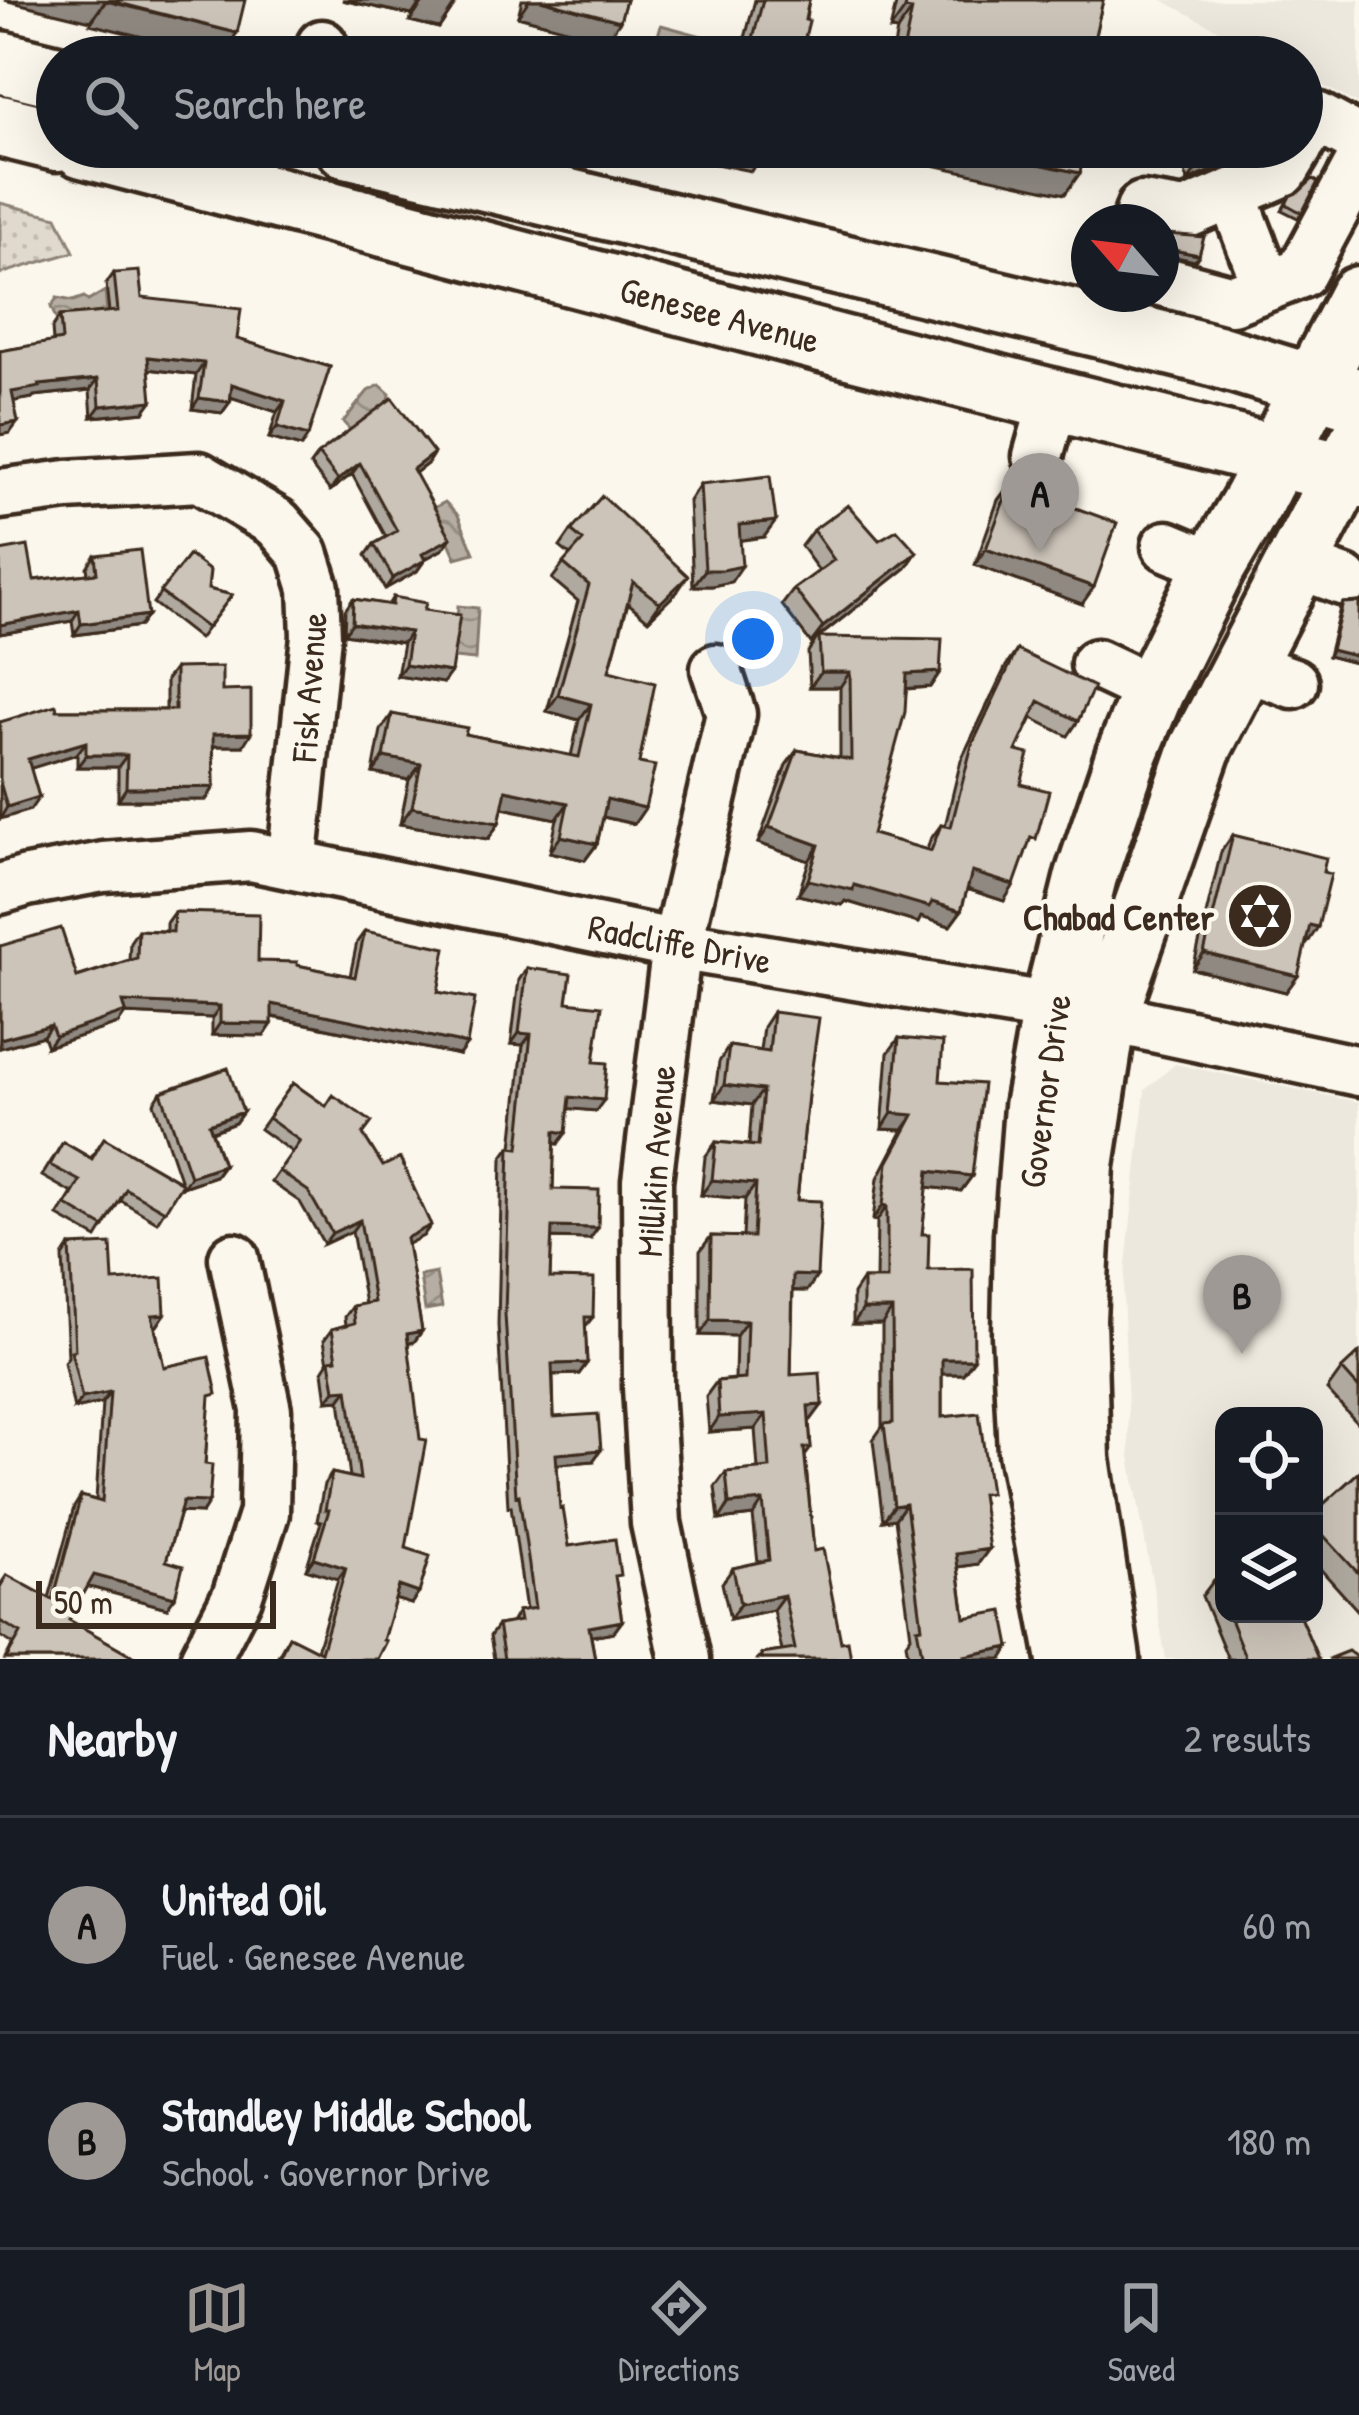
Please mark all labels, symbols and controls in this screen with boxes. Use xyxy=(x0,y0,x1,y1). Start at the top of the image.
search box xyxy=(36,36,1323,168)
icon: search xyxy=(78,69,144,135)
text: Search here xyxy=(174,72,366,133)
north arrow xyxy=(1071,204,1179,312)
street label: Genesee Avenue xyxy=(615,264,825,364)
pin: A xyxy=(1001,453,1079,552)
your location xyxy=(723,609,783,669)
street label: Fisk Avenue xyxy=(278,610,338,765)
synagogue icon: Chabad Center xyxy=(1225,881,1295,951)
place label: Chabad Center xyxy=(1023,892,1214,941)
street label: Radcliffe Drive xyxy=(584,901,776,985)
street label: Governor Drive xyxy=(1006,991,1082,1191)
street label: Millikin Avenue xyxy=(624,1064,686,1258)
pin: B xyxy=(1203,1255,1281,1354)
map controls xyxy=(1215,1407,1323,1623)
button: locate xyxy=(1215,1407,1323,1515)
button: layers xyxy=(1215,1515,1323,1623)
scale bar xyxy=(36,1575,276,1628)
text: 50 m xyxy=(54,1580,113,1624)
text: Nearby xyxy=(48,1703,178,1772)
text: 2 results xyxy=(1184,1711,1311,1764)
text: United Oil xyxy=(162,1868,326,1929)
text: A xyxy=(77,1898,97,1951)
text: 60 m xyxy=(1242,1898,1311,1951)
text: Fuel · Genesee Avenue xyxy=(162,1929,465,1982)
text: Standley Middle School xyxy=(162,2084,530,2145)
text: B xyxy=(77,2114,97,2167)
text: 180 m xyxy=(1227,2114,1311,2167)
text: School · Governor Drive xyxy=(162,2145,490,2198)
tab: Map xyxy=(184,2275,250,2391)
tab: Directions xyxy=(618,2275,740,2391)
tab: Saved xyxy=(1108,2275,1175,2391)

